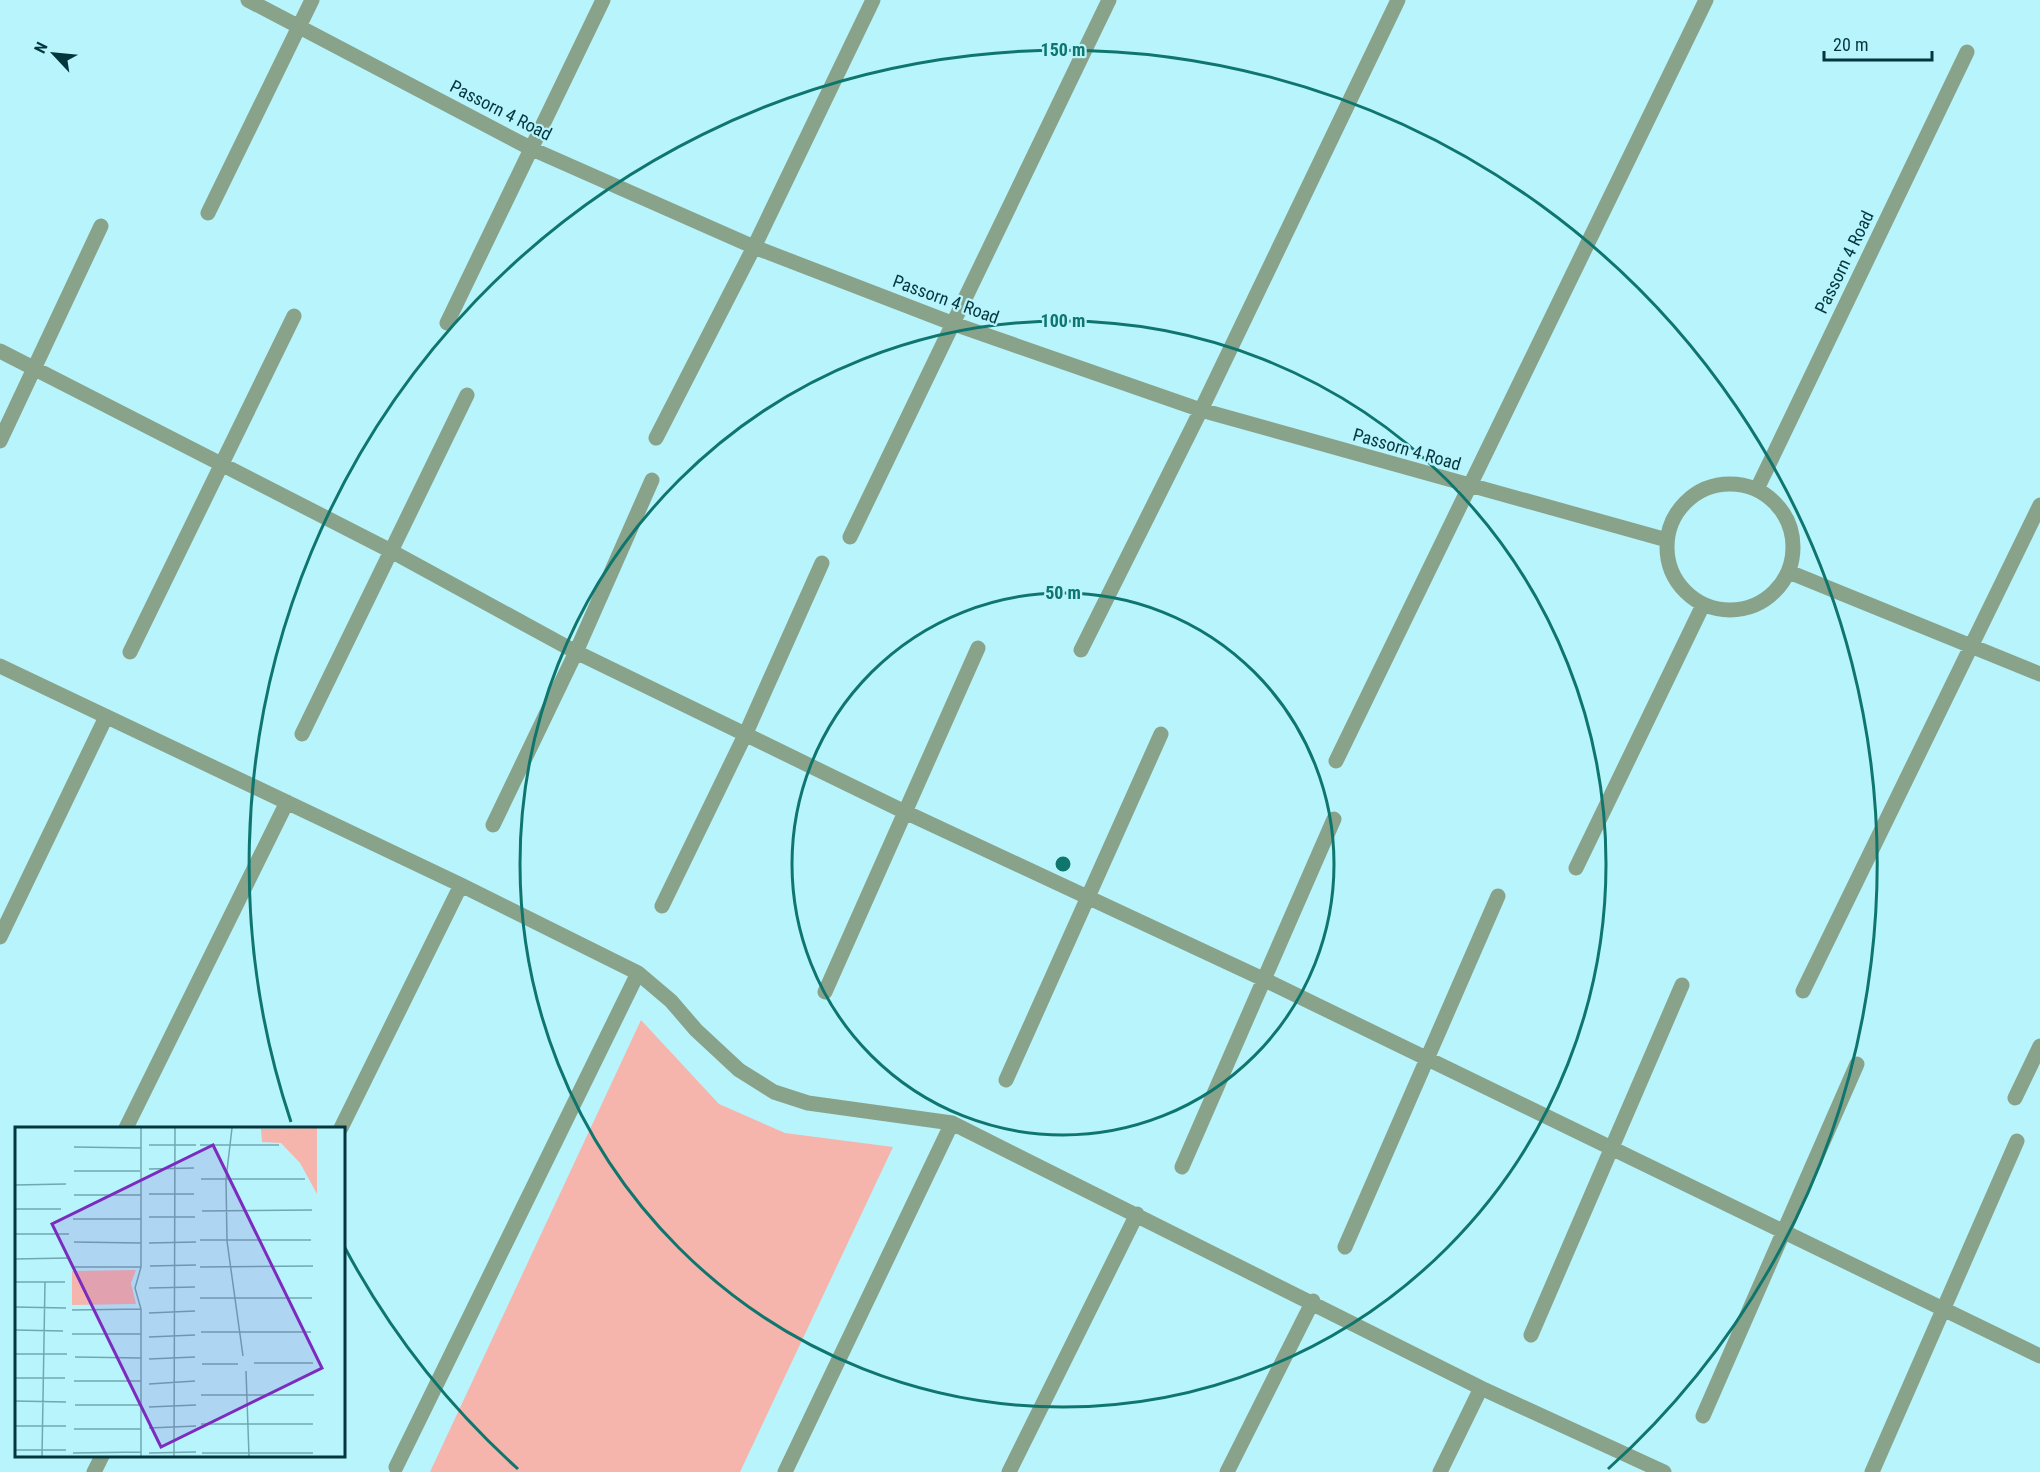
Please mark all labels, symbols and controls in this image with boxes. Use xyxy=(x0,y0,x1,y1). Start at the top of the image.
north arrow xyxy=(24,24,84,84)
scale bar xyxy=(1824,24,1932,62)
text: 20 m xyxy=(1833,34,1868,55)
text: N xyxy=(30,39,52,56)
text: 150 m xyxy=(1041,39,1085,60)
street label: Passorn 4 Road xyxy=(447,75,555,145)
street label: Passorn 4 Road xyxy=(1810,207,1878,317)
street label: Passorn 4 Road xyxy=(890,270,1002,328)
text: 100 m xyxy=(1041,310,1085,331)
street label: Passorn 4 Road xyxy=(1351,424,1463,474)
text: 50 m xyxy=(1045,582,1081,603)
centre of rings xyxy=(1053,854,1073,874)
inset map xyxy=(15,1127,345,1457)

